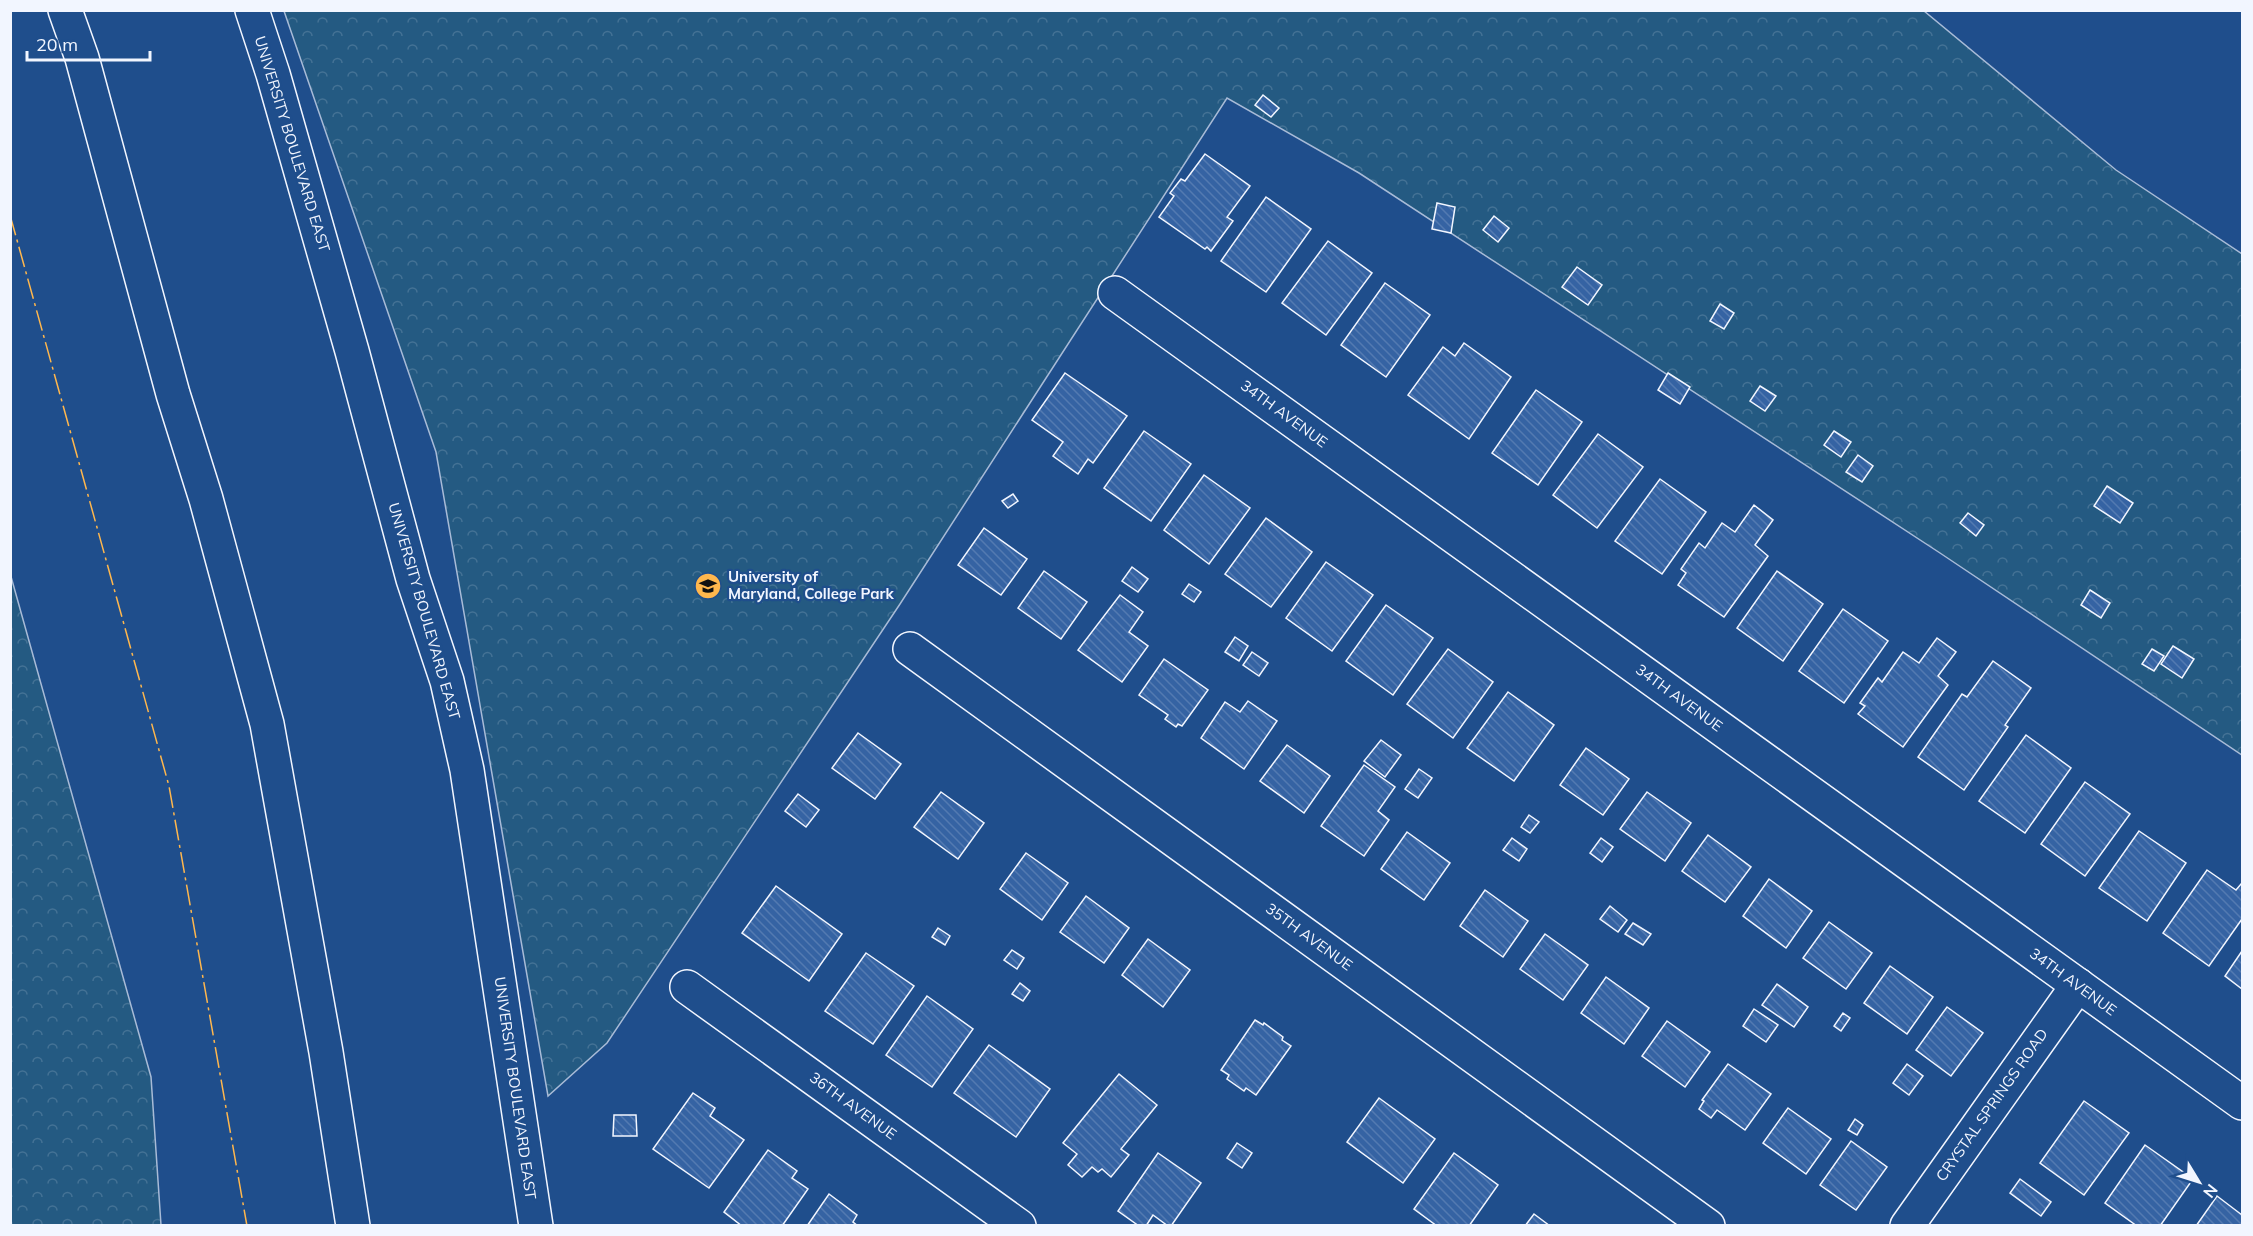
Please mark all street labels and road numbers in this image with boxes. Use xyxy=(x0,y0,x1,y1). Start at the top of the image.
street label: UNIVERSITY BOULEVARD EAST xyxy=(251,34,334,254)
street label: 34TH AVENUE xyxy=(1237,376,1332,452)
street label: UNIVERSITY BOULEVARD EAST xyxy=(384,500,465,721)
street label: 34TH AVENUE xyxy=(1632,660,1727,736)
street label: 35TH AVENUE xyxy=(1262,899,1357,975)
street label: 34TH AVENUE xyxy=(2026,944,2121,1020)
street label: UNIVERSITY BOULEVARD EAST xyxy=(490,975,541,1200)
street label: CRYSTAL SPRINGS ROAD xyxy=(1932,1025,2052,1185)
street label: 36TH AVENUE xyxy=(806,1068,901,1144)

